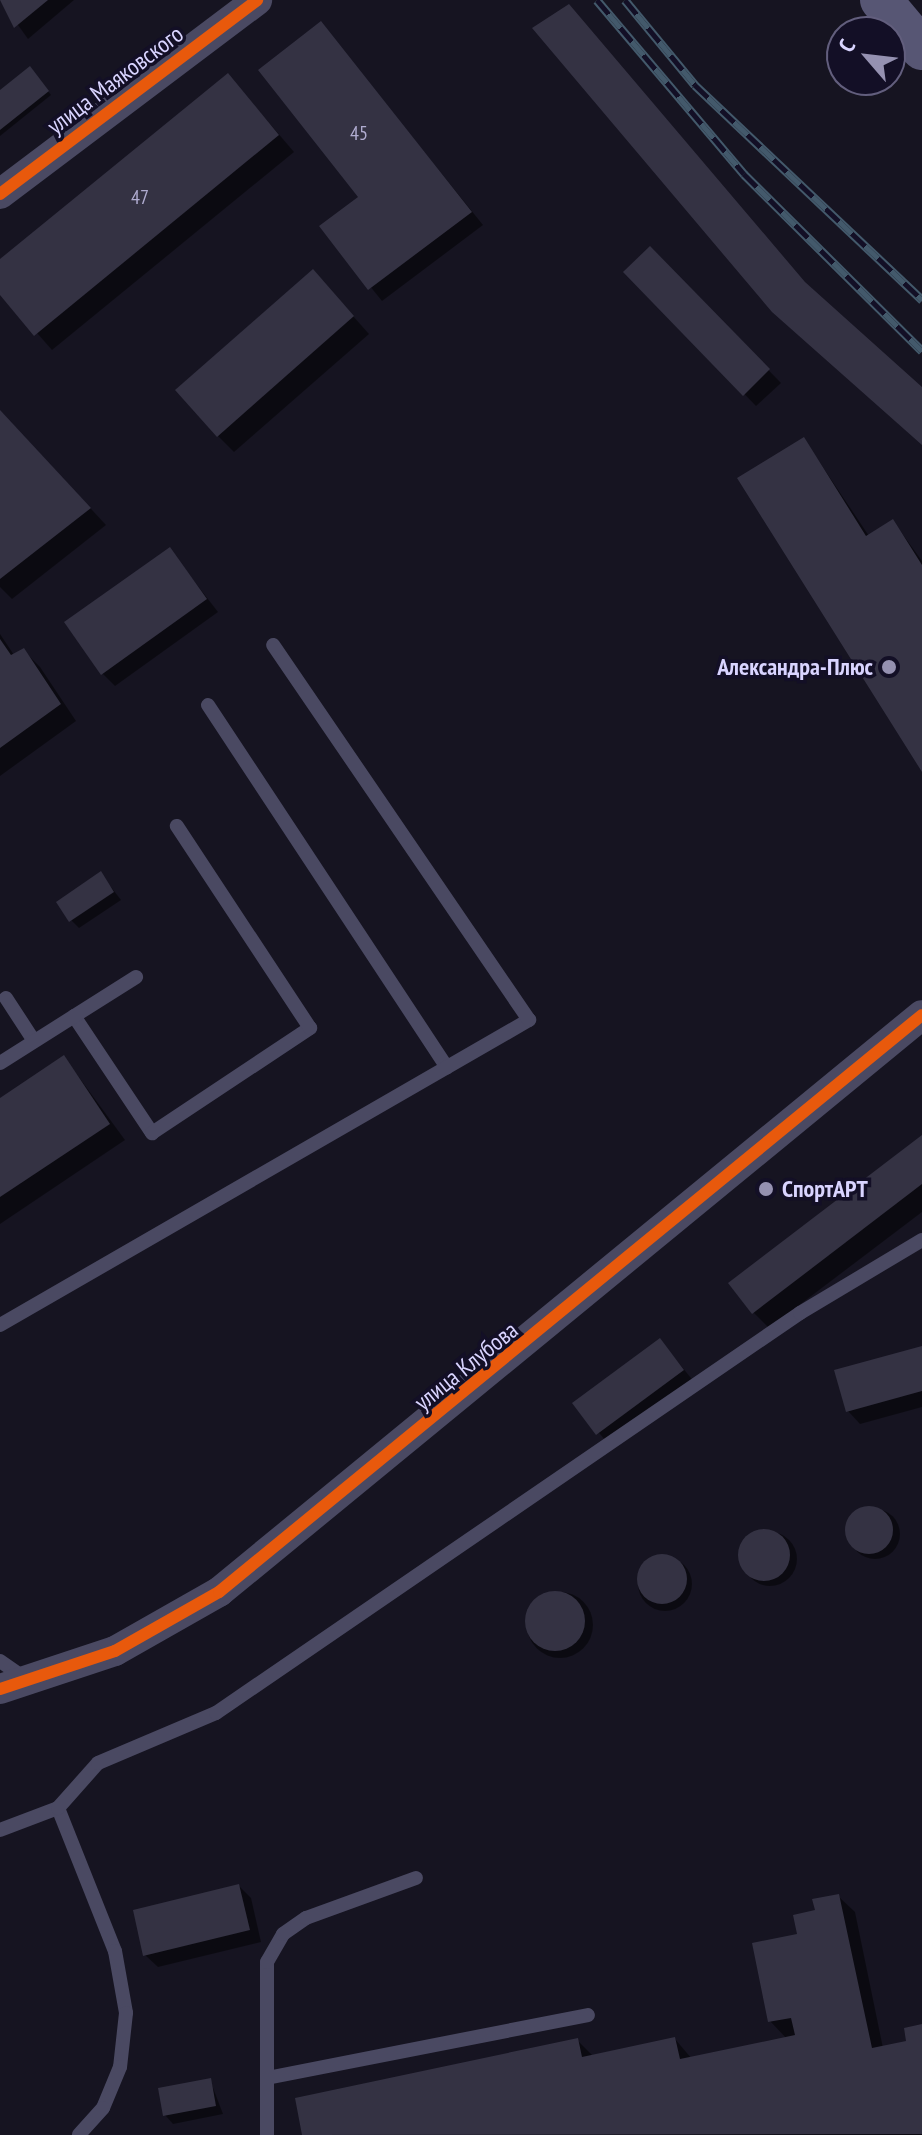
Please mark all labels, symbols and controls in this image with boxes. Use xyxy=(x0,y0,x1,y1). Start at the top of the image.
north arrow xyxy=(826,16,906,96)
street label: улица Маяковского xyxy=(41,20,189,140)
text: С xyxy=(832,35,861,57)
house number: 45 xyxy=(350,121,368,145)
house number: 47 xyxy=(131,185,149,209)
place label: Александра-Плюс xyxy=(717,653,873,681)
marker: Александра-Плюс xyxy=(880,658,898,676)
place label: СпортАРТ xyxy=(782,1175,868,1203)
marker: СпортАРТ xyxy=(757,1180,775,1198)
street label: улица Клубова xyxy=(408,1316,524,1416)

